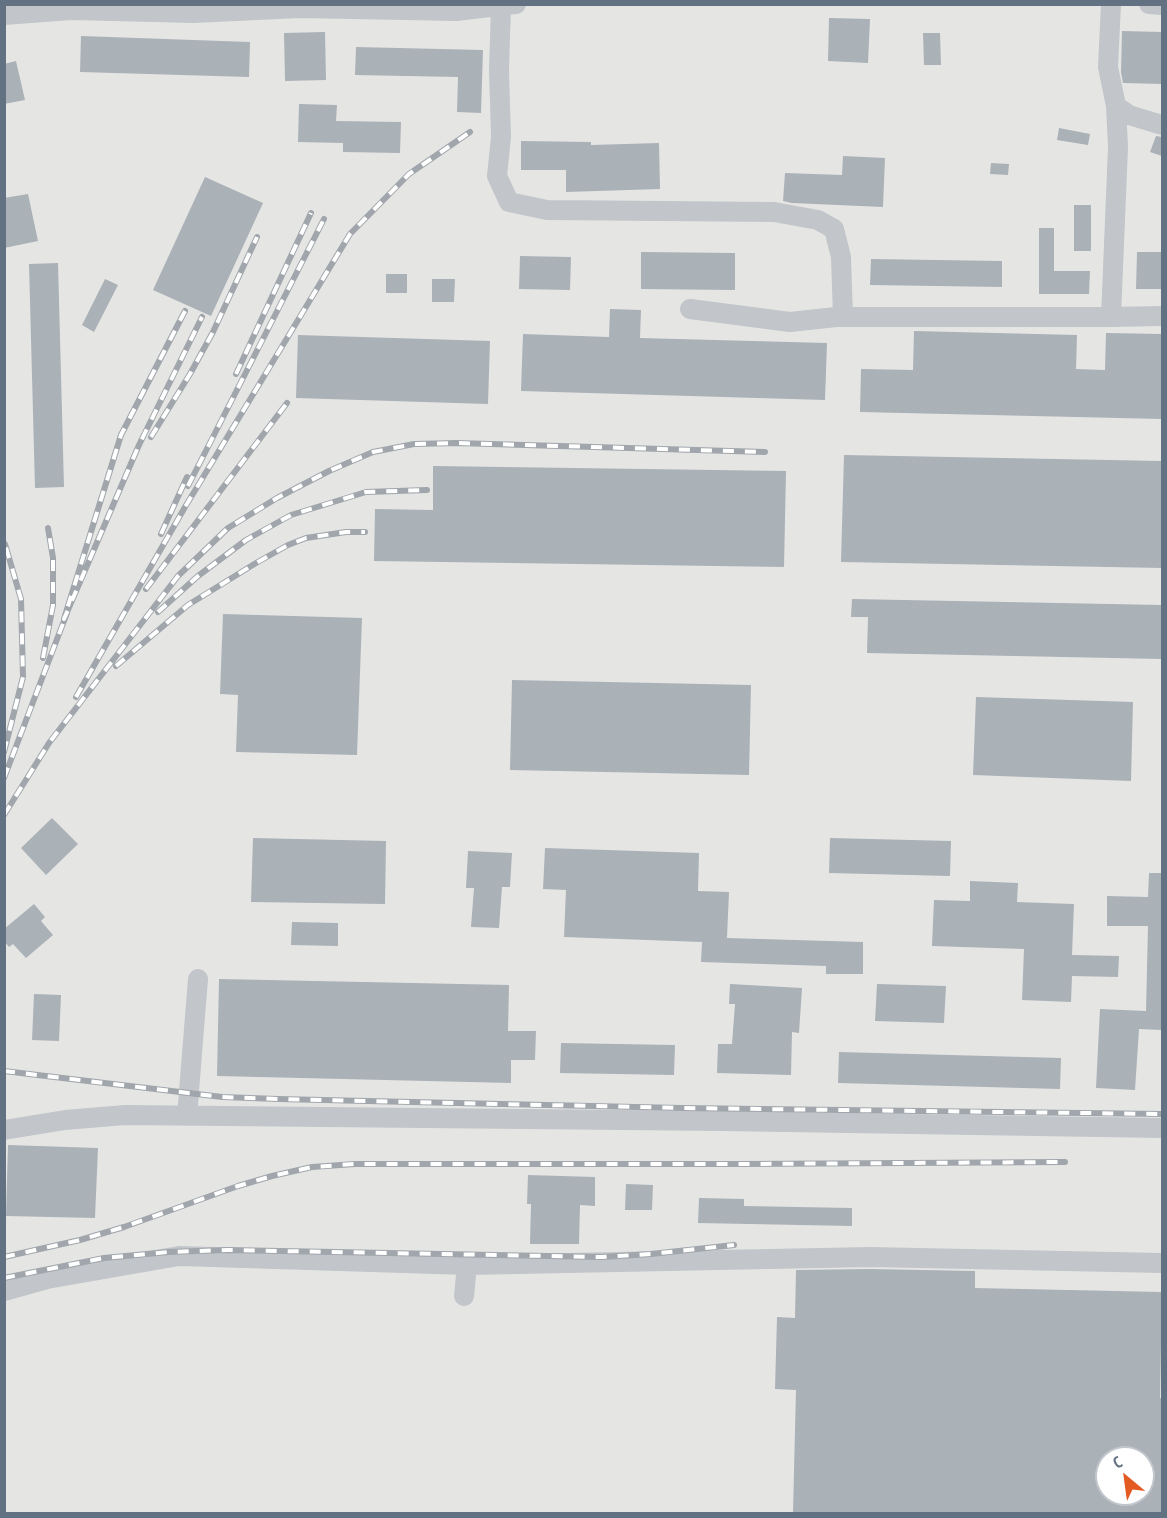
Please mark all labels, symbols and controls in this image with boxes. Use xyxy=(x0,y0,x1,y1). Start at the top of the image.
north arrow xyxy=(1095,1446,1155,1506)
text: С xyxy=(1109,1451,1125,1473)

